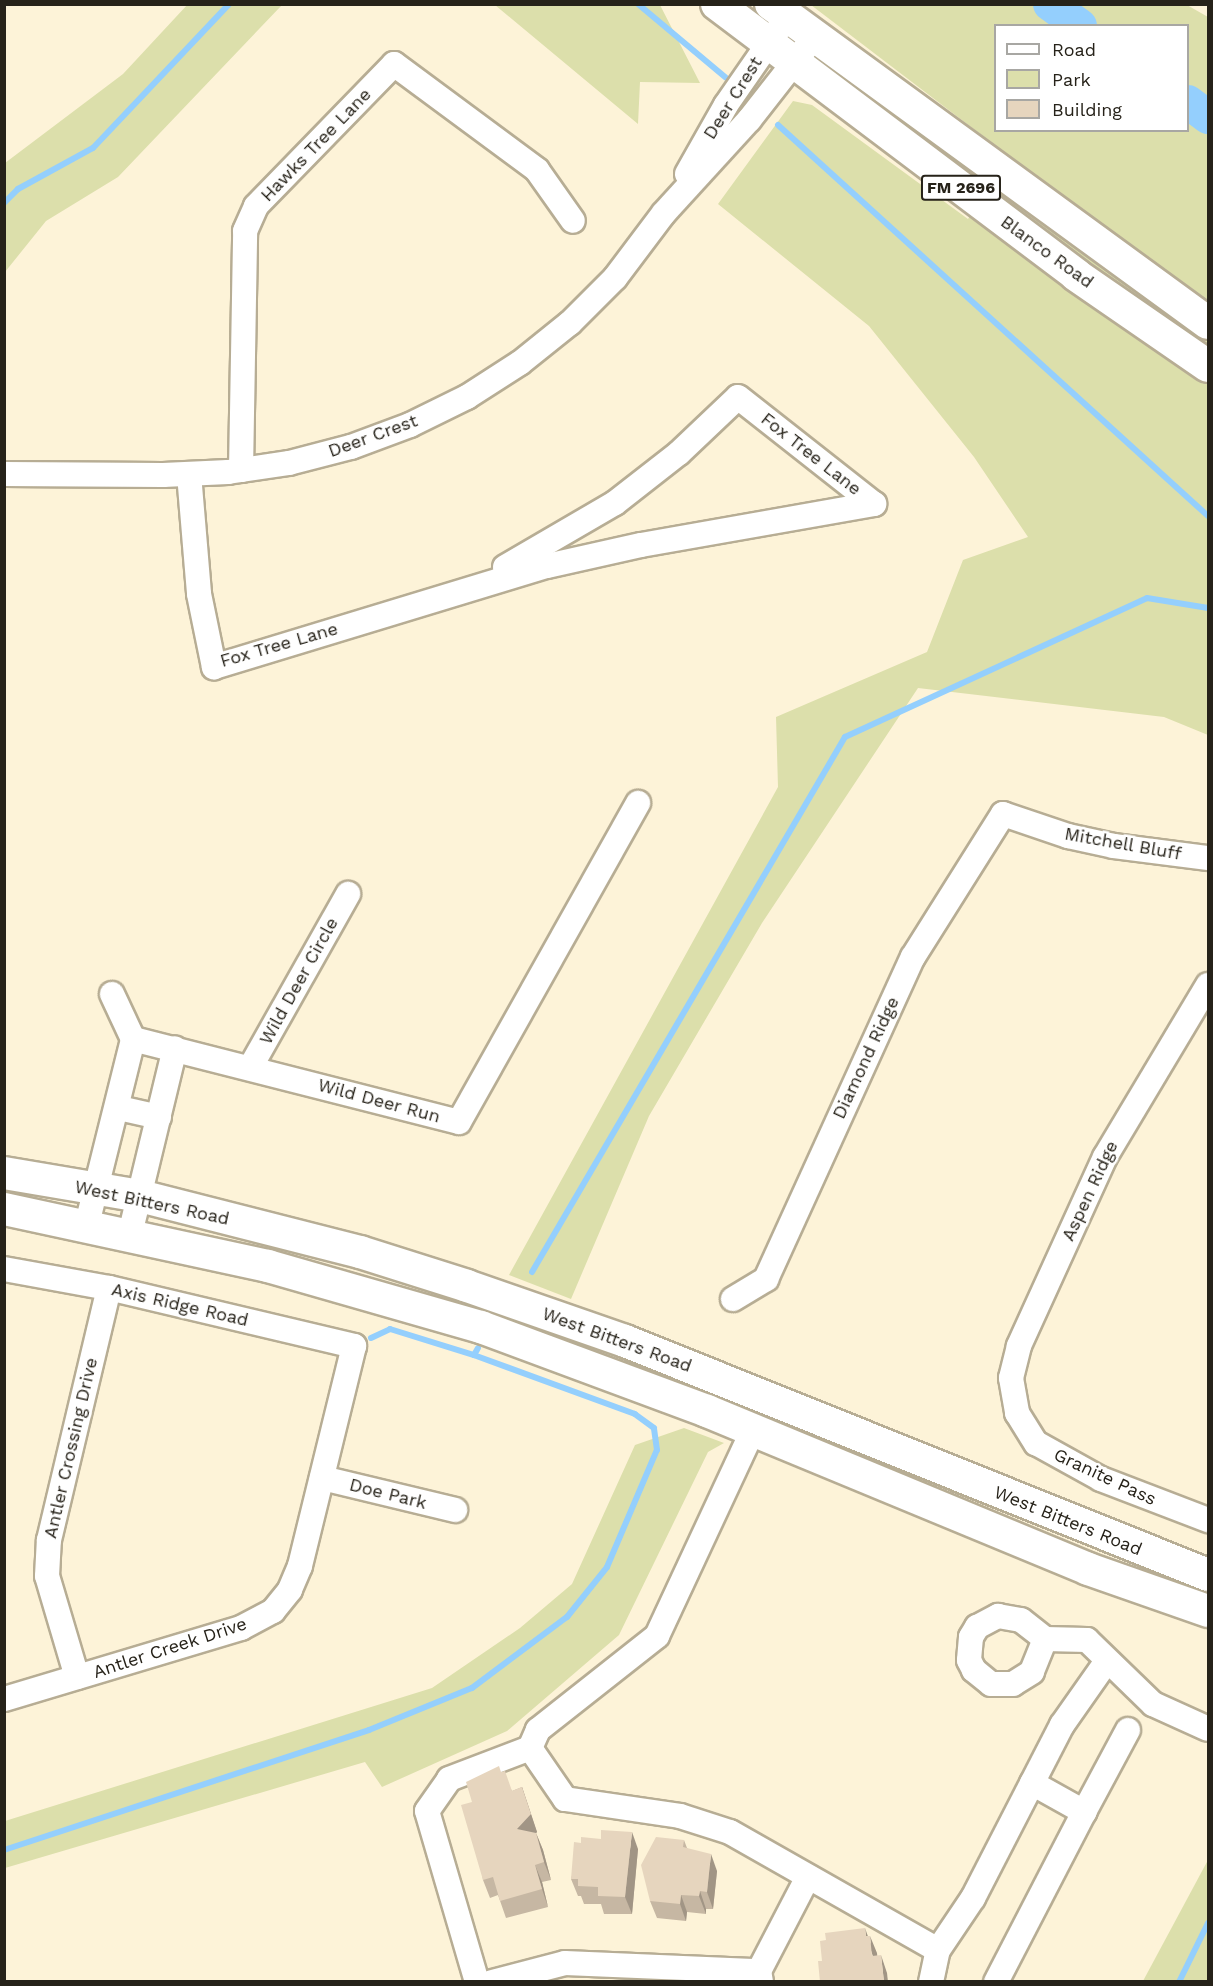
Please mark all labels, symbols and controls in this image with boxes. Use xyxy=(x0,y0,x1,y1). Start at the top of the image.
legend xyxy=(994,24,1189,132)
text: Road xyxy=(1052,39,1096,60)
street label: Deer Crest xyxy=(699,52,767,144)
text: Park xyxy=(1052,69,1091,90)
street label: Hawks Tree Lane xyxy=(256,84,376,206)
text: Building xyxy=(1052,99,1122,120)
road number: FM 2696 xyxy=(920,175,1002,201)
street label: Blanco Road xyxy=(996,211,1098,293)
street label: Fox Tree Lane xyxy=(756,408,866,500)
street label: Deer Crest xyxy=(325,410,421,462)
street label: Fox Tree Lane xyxy=(217,618,341,672)
street label: Mitchell Bluff xyxy=(1063,823,1183,865)
street label: Wild Deer Circle xyxy=(255,913,343,1049)
street label: Diamond Ridge xyxy=(828,993,904,1123)
street label: Wild Deer Run xyxy=(315,1074,443,1128)
street label: Aspen Ridge xyxy=(1057,1137,1123,1245)
street label: West Bitters Road xyxy=(73,1176,231,1230)
street label: Axis Ridge Road xyxy=(109,1279,251,1331)
street label: West Bitters Road xyxy=(539,1303,695,1377)
street label: Antler Crossing Drive xyxy=(40,1355,102,1541)
street label: Granite Pass xyxy=(1050,1444,1160,1510)
street label: Doe Park xyxy=(347,1474,429,1514)
street label: West Bitters Road xyxy=(991,1481,1145,1561)
street label: Antler Creek Drive xyxy=(90,1613,250,1683)

